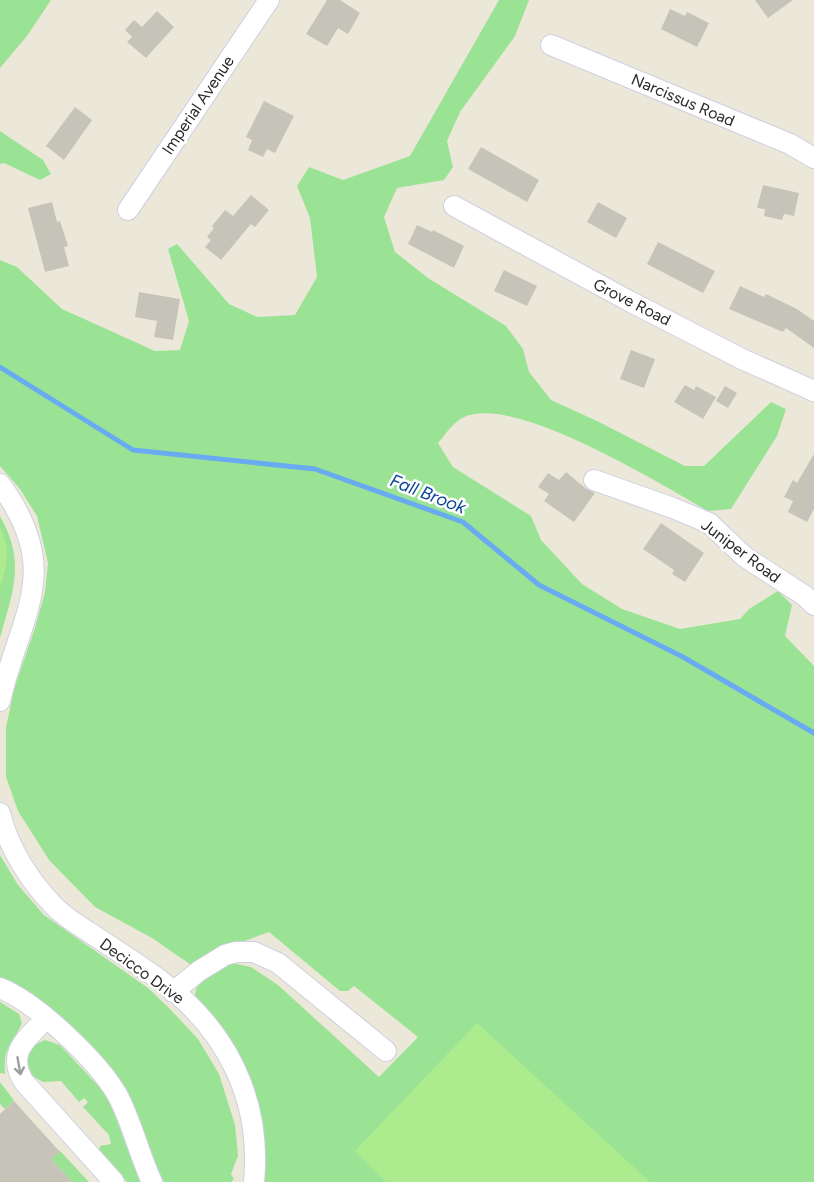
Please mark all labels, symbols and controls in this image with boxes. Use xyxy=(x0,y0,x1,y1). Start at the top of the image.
street label: Imperial Avenue xyxy=(158,52,238,158)
street label: Narcissus Road xyxy=(628,70,738,130)
street label: Grove Road xyxy=(590,274,674,330)
water label: Fall Brook xyxy=(387,469,470,519)
street label: Juniper Road xyxy=(698,515,784,587)
street label: Decicco Drive xyxy=(96,934,188,1008)
one-way arrow xyxy=(14,1056,25,1075)

